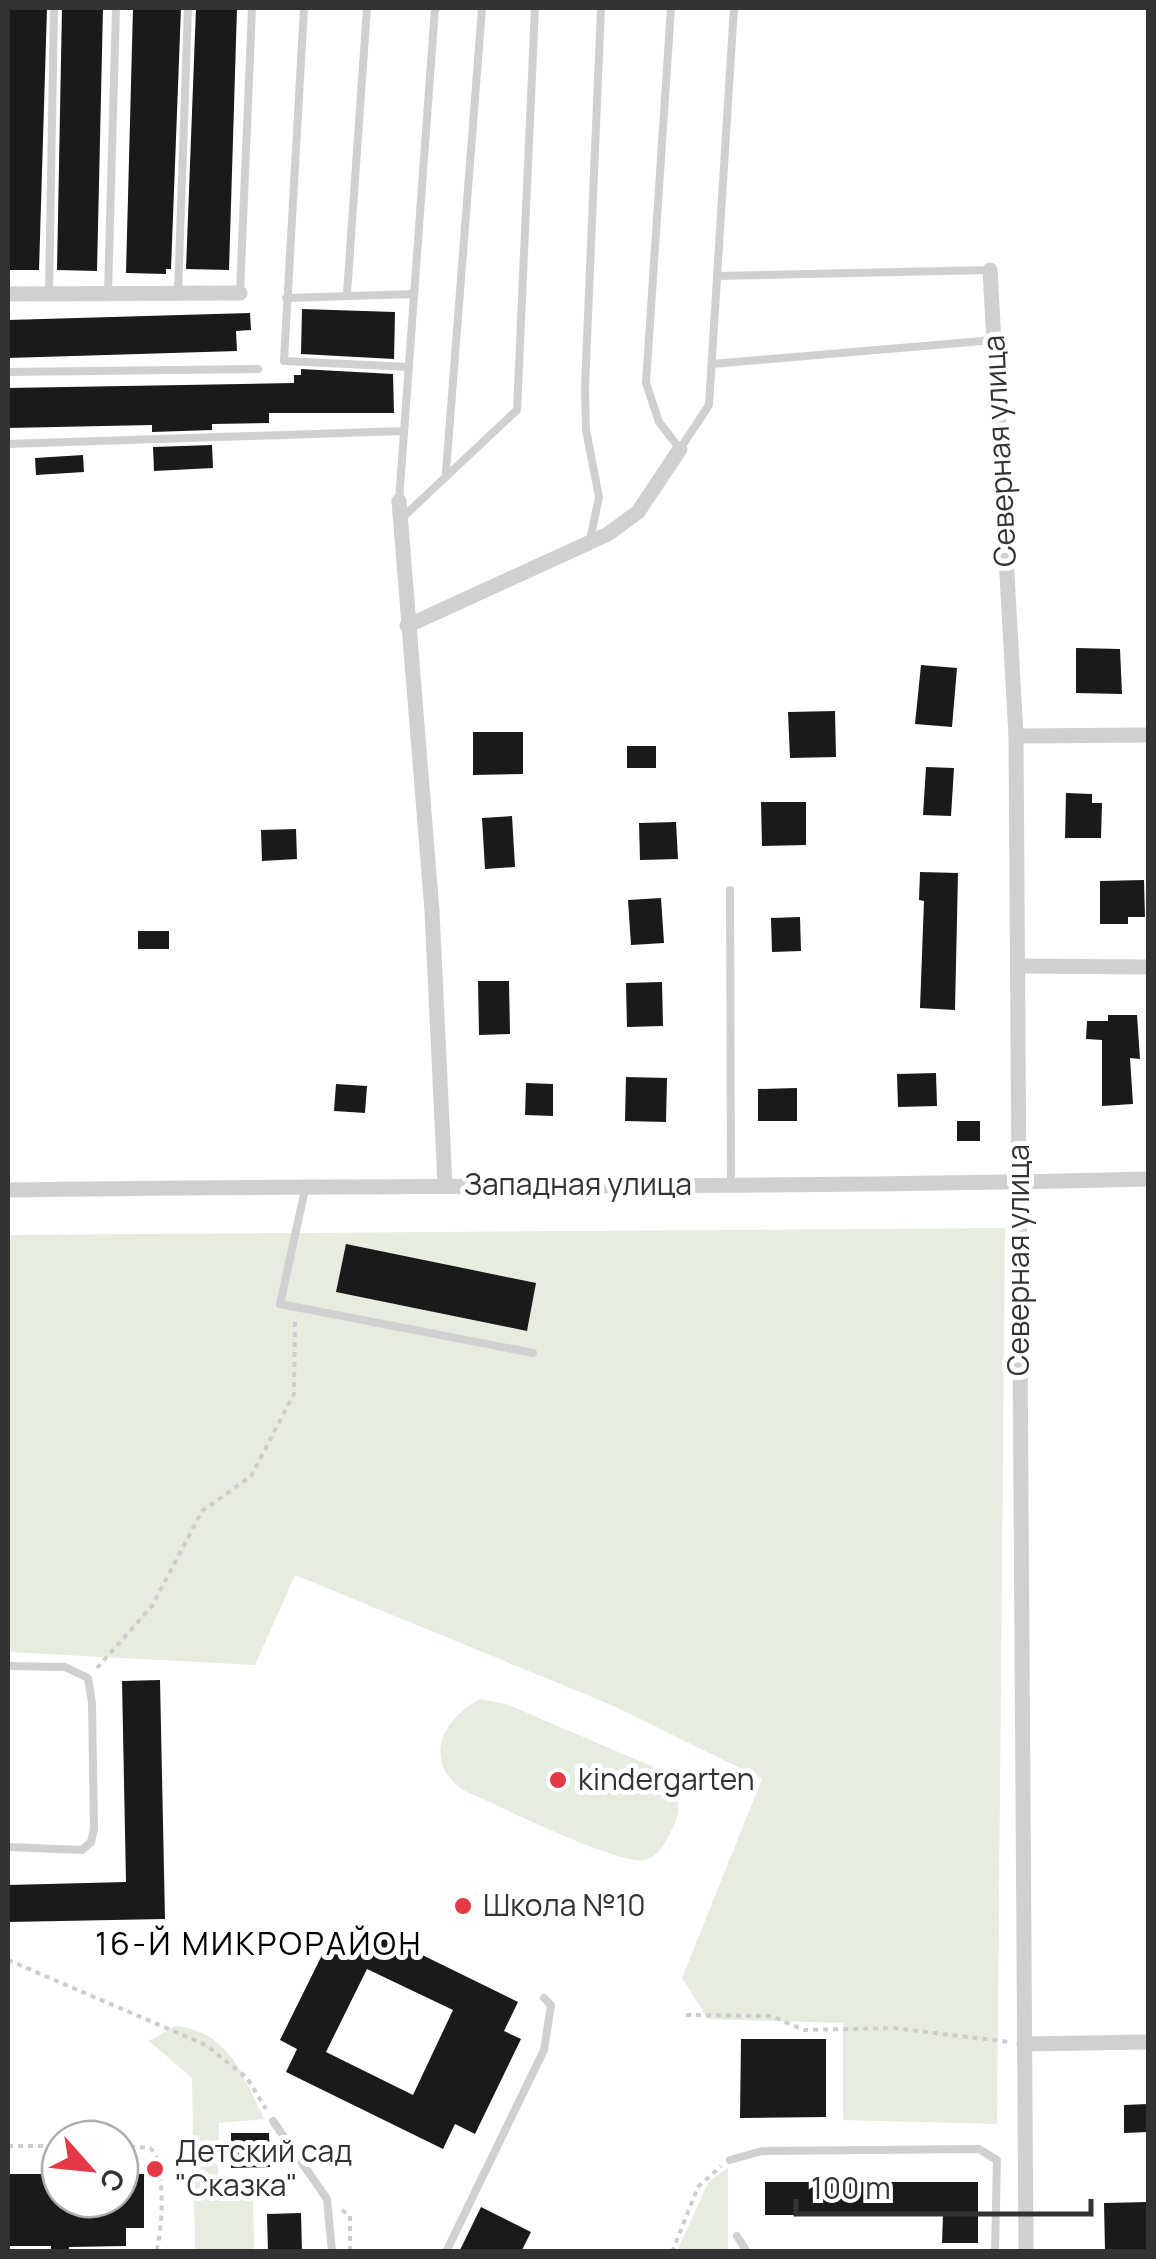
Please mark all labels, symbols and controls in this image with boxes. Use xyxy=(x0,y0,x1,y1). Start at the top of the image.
street label: Северная улица xyxy=(972,334,1025,568)
street label: Северная улица xyxy=(997,1144,1038,1376)
street label: Западная улица xyxy=(464,1163,692,1204)
place label: kindergarten xyxy=(578,1758,755,1799)
marker: kindergarten xyxy=(547,1769,569,1791)
place label: Школа №10 xyxy=(483,1884,646,1925)
marker: Школа №10 xyxy=(452,1895,474,1917)
district label: 16-Й МИКРОРАЙОН xyxy=(95,1921,423,1965)
north arrow xyxy=(40,2119,140,2219)
place label: Детский сад "Сказка" xyxy=(175,2130,352,2205)
scale bar xyxy=(796,2154,1091,2216)
marker: Детский сад "Сказка" xyxy=(144,2158,166,2180)
text: С xyxy=(92,2163,135,2199)
text: 100 m xyxy=(811,2167,891,2208)

